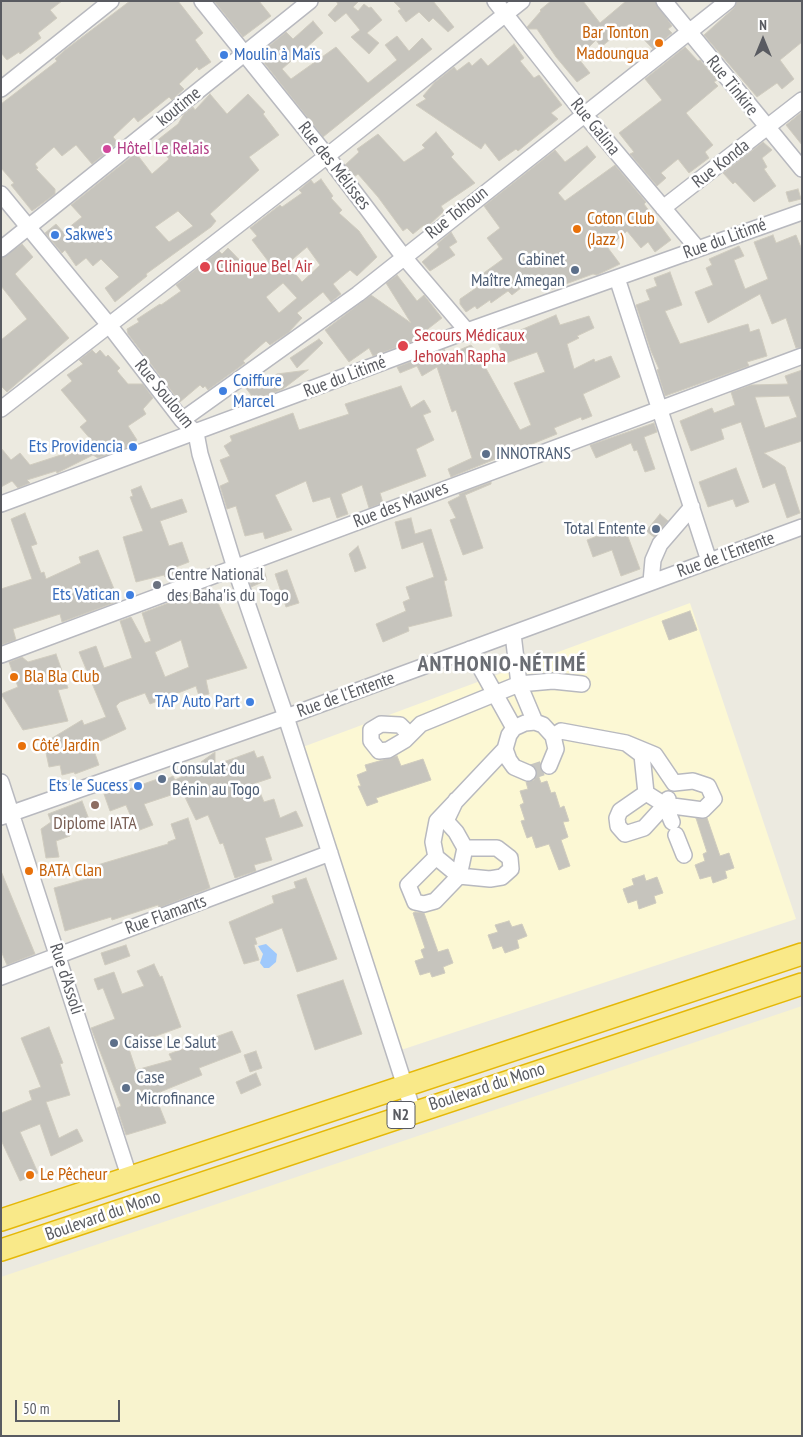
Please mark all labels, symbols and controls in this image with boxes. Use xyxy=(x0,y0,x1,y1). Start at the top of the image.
north arrow xyxy=(738,15,788,65)
text: N xyxy=(759,16,767,34)
place label: Bar Tonton Madoungua xyxy=(576,22,649,64)
marker: Bar Tonton Madoungua xyxy=(653,37,665,49)
place label: Moulin à Maïs xyxy=(234,44,321,66)
marker: Moulin à Maïs xyxy=(218,49,230,61)
street label: Rue Tinkire xyxy=(701,52,763,120)
street label: koutime xyxy=(153,83,205,131)
street label: Rue Galina xyxy=(566,94,624,160)
street label: Rue des Mélisses xyxy=(293,118,375,214)
street label: Rue Konda xyxy=(688,135,754,193)
place label: Hôtel Le Relais xyxy=(117,138,209,160)
marker: Hôtel Le Relais xyxy=(101,143,113,155)
street label: Rue Tohoun xyxy=(422,182,492,244)
place label: Coton Club (Jazz ) xyxy=(587,208,655,250)
street label: Rue du Litimé xyxy=(681,214,769,264)
marker: Coton Club (Jazz ) xyxy=(571,223,583,235)
place label: Sakwe's xyxy=(65,224,113,246)
marker: Sakwe's xyxy=(49,229,61,241)
place label: Cabinet Maître Amegan xyxy=(471,249,565,292)
place label: Clinique Bel Air xyxy=(216,256,312,278)
marker: Clinique Bel Air xyxy=(198,260,212,274)
marker: Cabinet Maître Amegan xyxy=(569,264,581,276)
place label: Secours Médicaux Jehovah Rapha xyxy=(414,325,525,368)
marker: Secours Médicaux Jehovah Rapha xyxy=(396,339,410,353)
street label: Rue du Litimé xyxy=(301,351,389,403)
street label: Rue Souloum xyxy=(130,355,198,433)
place label: Coiffure Marcel xyxy=(233,370,282,412)
marker: Coiffure Marcel xyxy=(217,385,229,397)
place label: Ets Providencia xyxy=(29,436,123,458)
marker: Ets Providencia xyxy=(127,441,139,453)
place label: INNOTRANS xyxy=(496,443,571,465)
marker: INNOTRANS xyxy=(480,448,492,460)
street label: Rue des Mauves xyxy=(351,477,451,533)
place label: Total Entente xyxy=(564,518,646,540)
marker: Total Entente xyxy=(650,523,662,535)
street label: Rue de l'Entente xyxy=(674,527,778,583)
place label: Centre National des Baha'is du Togo xyxy=(167,564,289,606)
marker: Centre National des Baha'is du Togo xyxy=(151,579,163,591)
place label: Ets Vatican xyxy=(52,584,120,606)
marker: Ets Vatican xyxy=(124,589,136,601)
district label: ANTHONIO-NÉTIMÉ xyxy=(416,652,588,678)
place label: Bla Bla Club xyxy=(24,666,99,688)
street label: Rue de l'Entente xyxy=(294,667,398,723)
marker: Bla Bla Club xyxy=(8,671,20,683)
place label: TAP Auto Part xyxy=(155,691,240,713)
marker: TAP Auto Part xyxy=(244,696,256,708)
place label: Côté Jardin xyxy=(32,735,100,757)
marker: Côté Jardin xyxy=(16,740,28,752)
place label: Consulat du Bénin au Togo xyxy=(172,758,260,801)
marker: Consulat du Bénin au Togo xyxy=(156,773,168,785)
place label: Ets le Sucess xyxy=(49,775,128,797)
marker: Ets le Sucess xyxy=(132,780,144,792)
marker: Diplome IATA xyxy=(89,799,101,811)
place label: Diplome IATA xyxy=(53,813,137,835)
place label: BATA Clan xyxy=(39,860,102,882)
marker: BATA Clan xyxy=(23,865,35,877)
street label: Rue Flamants xyxy=(123,890,209,940)
street label: Rue d'Assoli xyxy=(44,941,88,1017)
place label: Caisse Le Salut xyxy=(124,1032,216,1054)
marker: Caisse Le Salut xyxy=(108,1037,120,1049)
street label: Boulevard du Mono xyxy=(426,1058,548,1116)
place label: Case Microfinance xyxy=(136,1067,215,1110)
marker: Case Microfinance xyxy=(120,1082,132,1094)
road number: N2 xyxy=(387,1102,415,1128)
place label: Le Pêcheur xyxy=(40,1164,107,1186)
marker: Le Pêcheur xyxy=(24,1169,36,1181)
street label: Boulevard du Mono xyxy=(43,1186,163,1246)
scale bar xyxy=(18,1390,122,1422)
text: 50 m xyxy=(23,1399,49,1418)

